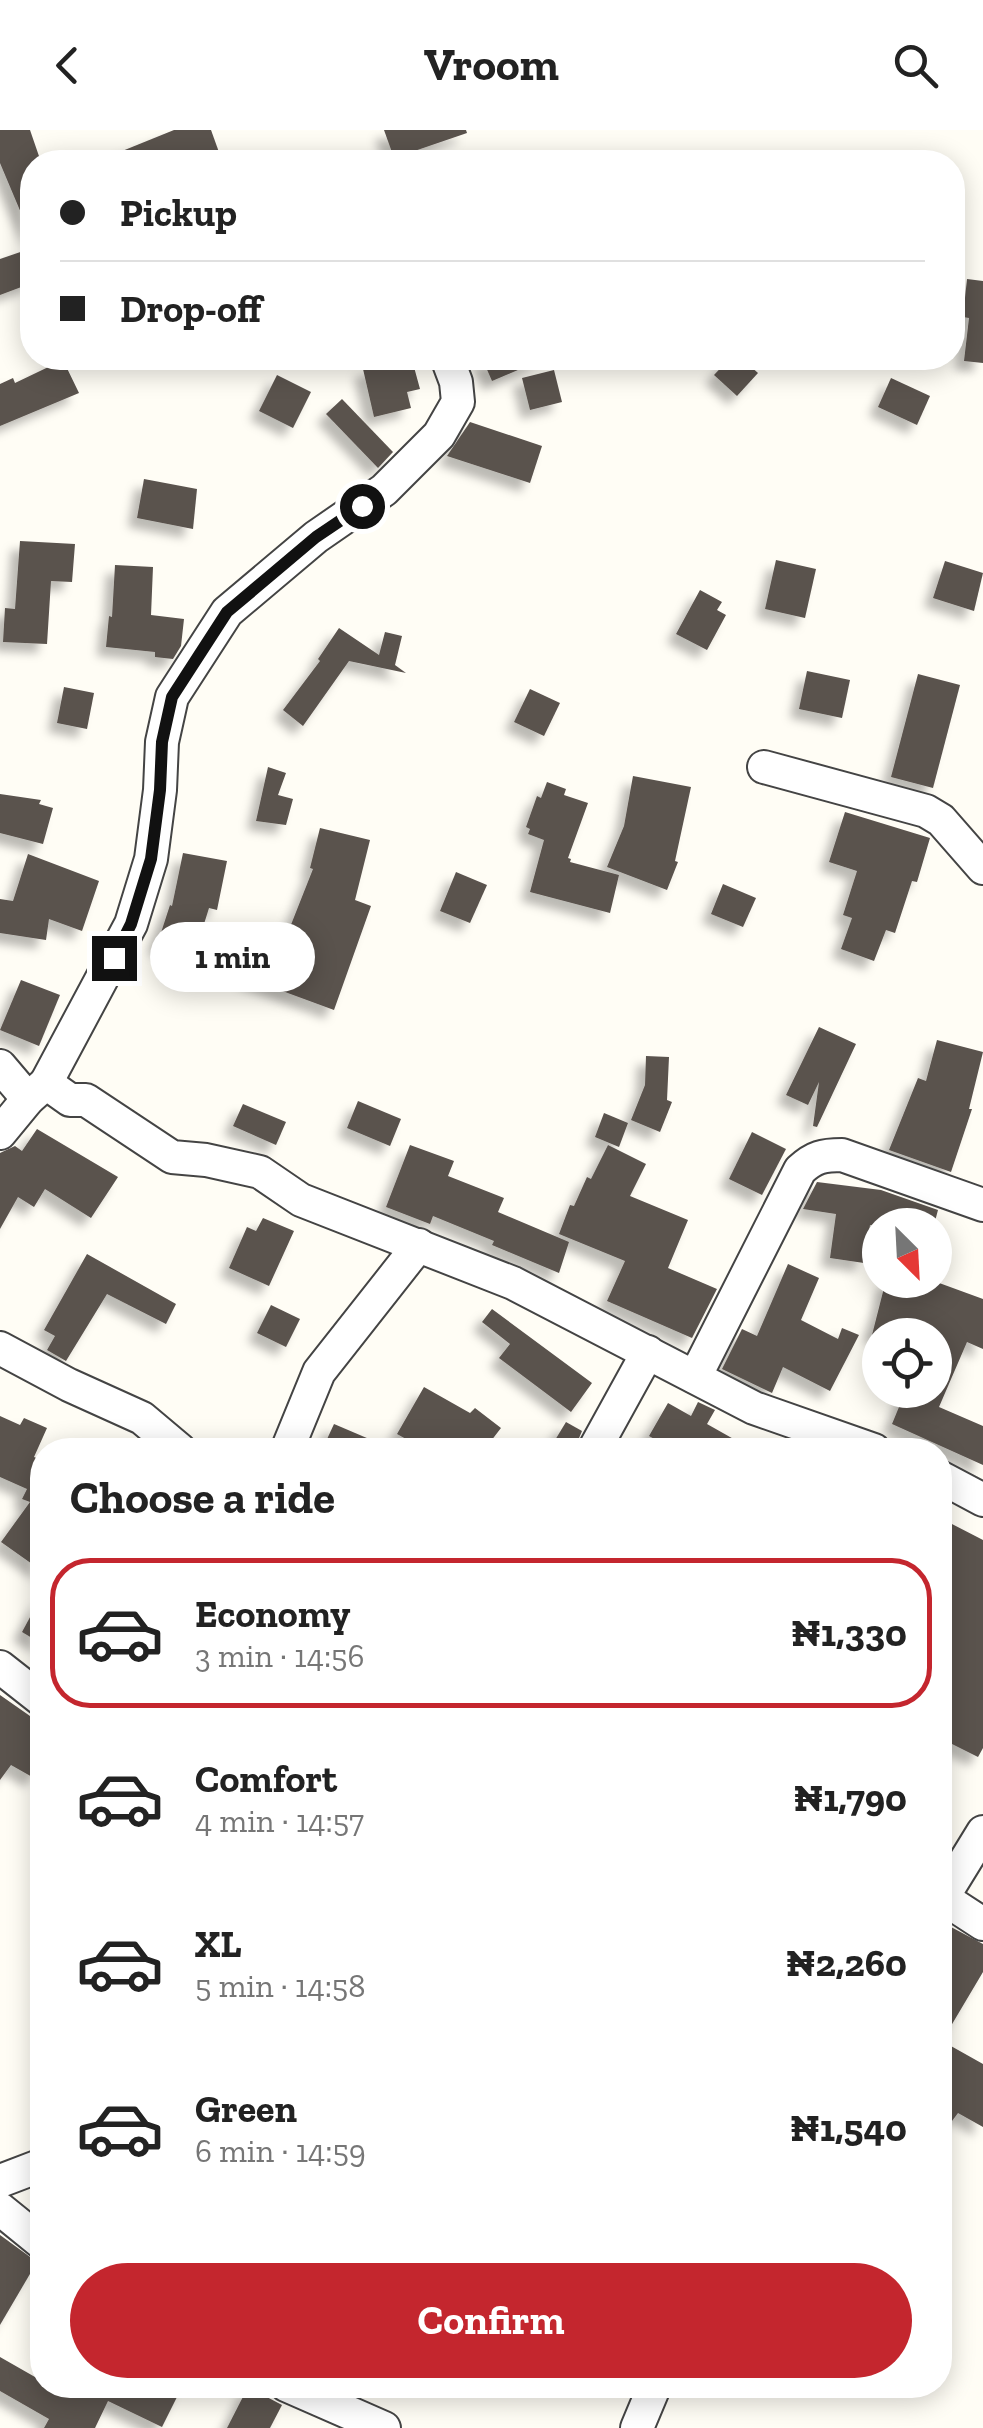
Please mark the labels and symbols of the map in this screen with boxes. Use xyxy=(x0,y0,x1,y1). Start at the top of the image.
route start xyxy=(340,484,385,529)
callout: 1 min xyxy=(149,923,314,993)
route end xyxy=(92,936,137,981)
north arrow xyxy=(862,1208,952,1298)

